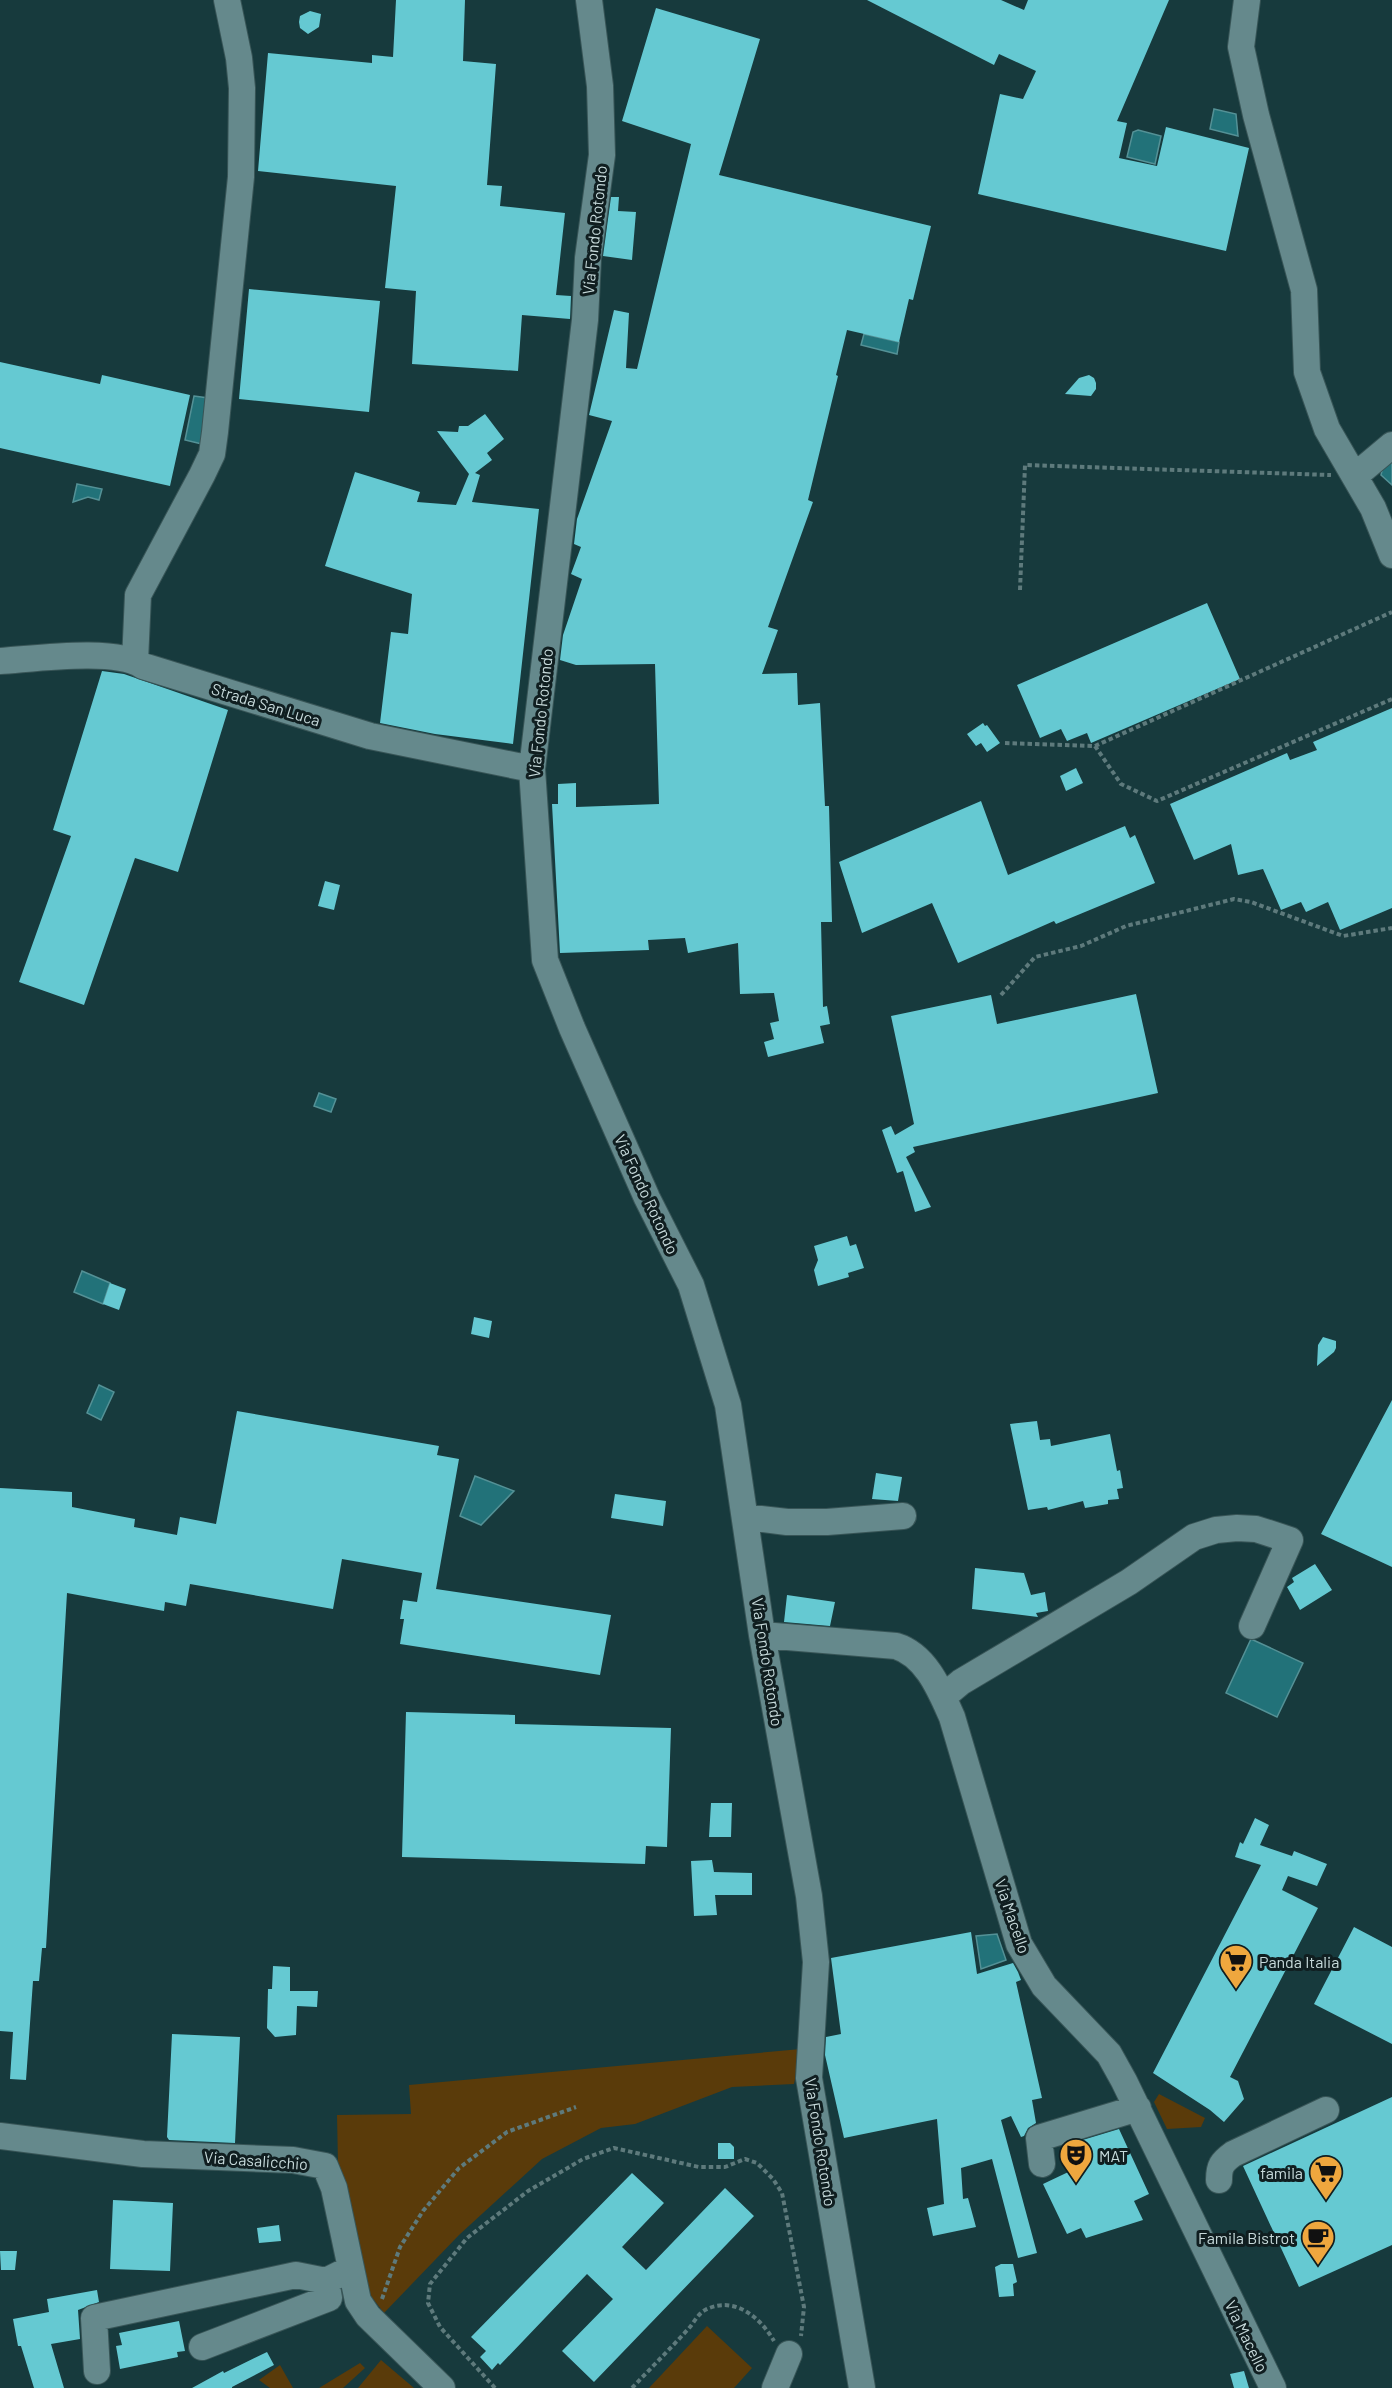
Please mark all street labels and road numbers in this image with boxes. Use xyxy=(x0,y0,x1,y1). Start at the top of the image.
street label: Via Fondo Rotondo xyxy=(578,164,610,296)
street label: Via Fondo Rotondo xyxy=(524,647,556,779)
street label: Strada San Luca xyxy=(209,678,323,730)
street label: Via Fondo Rotondo xyxy=(611,1131,683,1257)
street label: Via Fondo Rotondo xyxy=(748,1596,788,1728)
street label: Via Macello xyxy=(991,1876,1035,1956)
street label: Via Fondo Rotondo xyxy=(801,2076,841,2208)
street label: Via Casalicchio xyxy=(203,2147,309,2173)
street label: Via Macello xyxy=(1221,2297,1273,2375)

